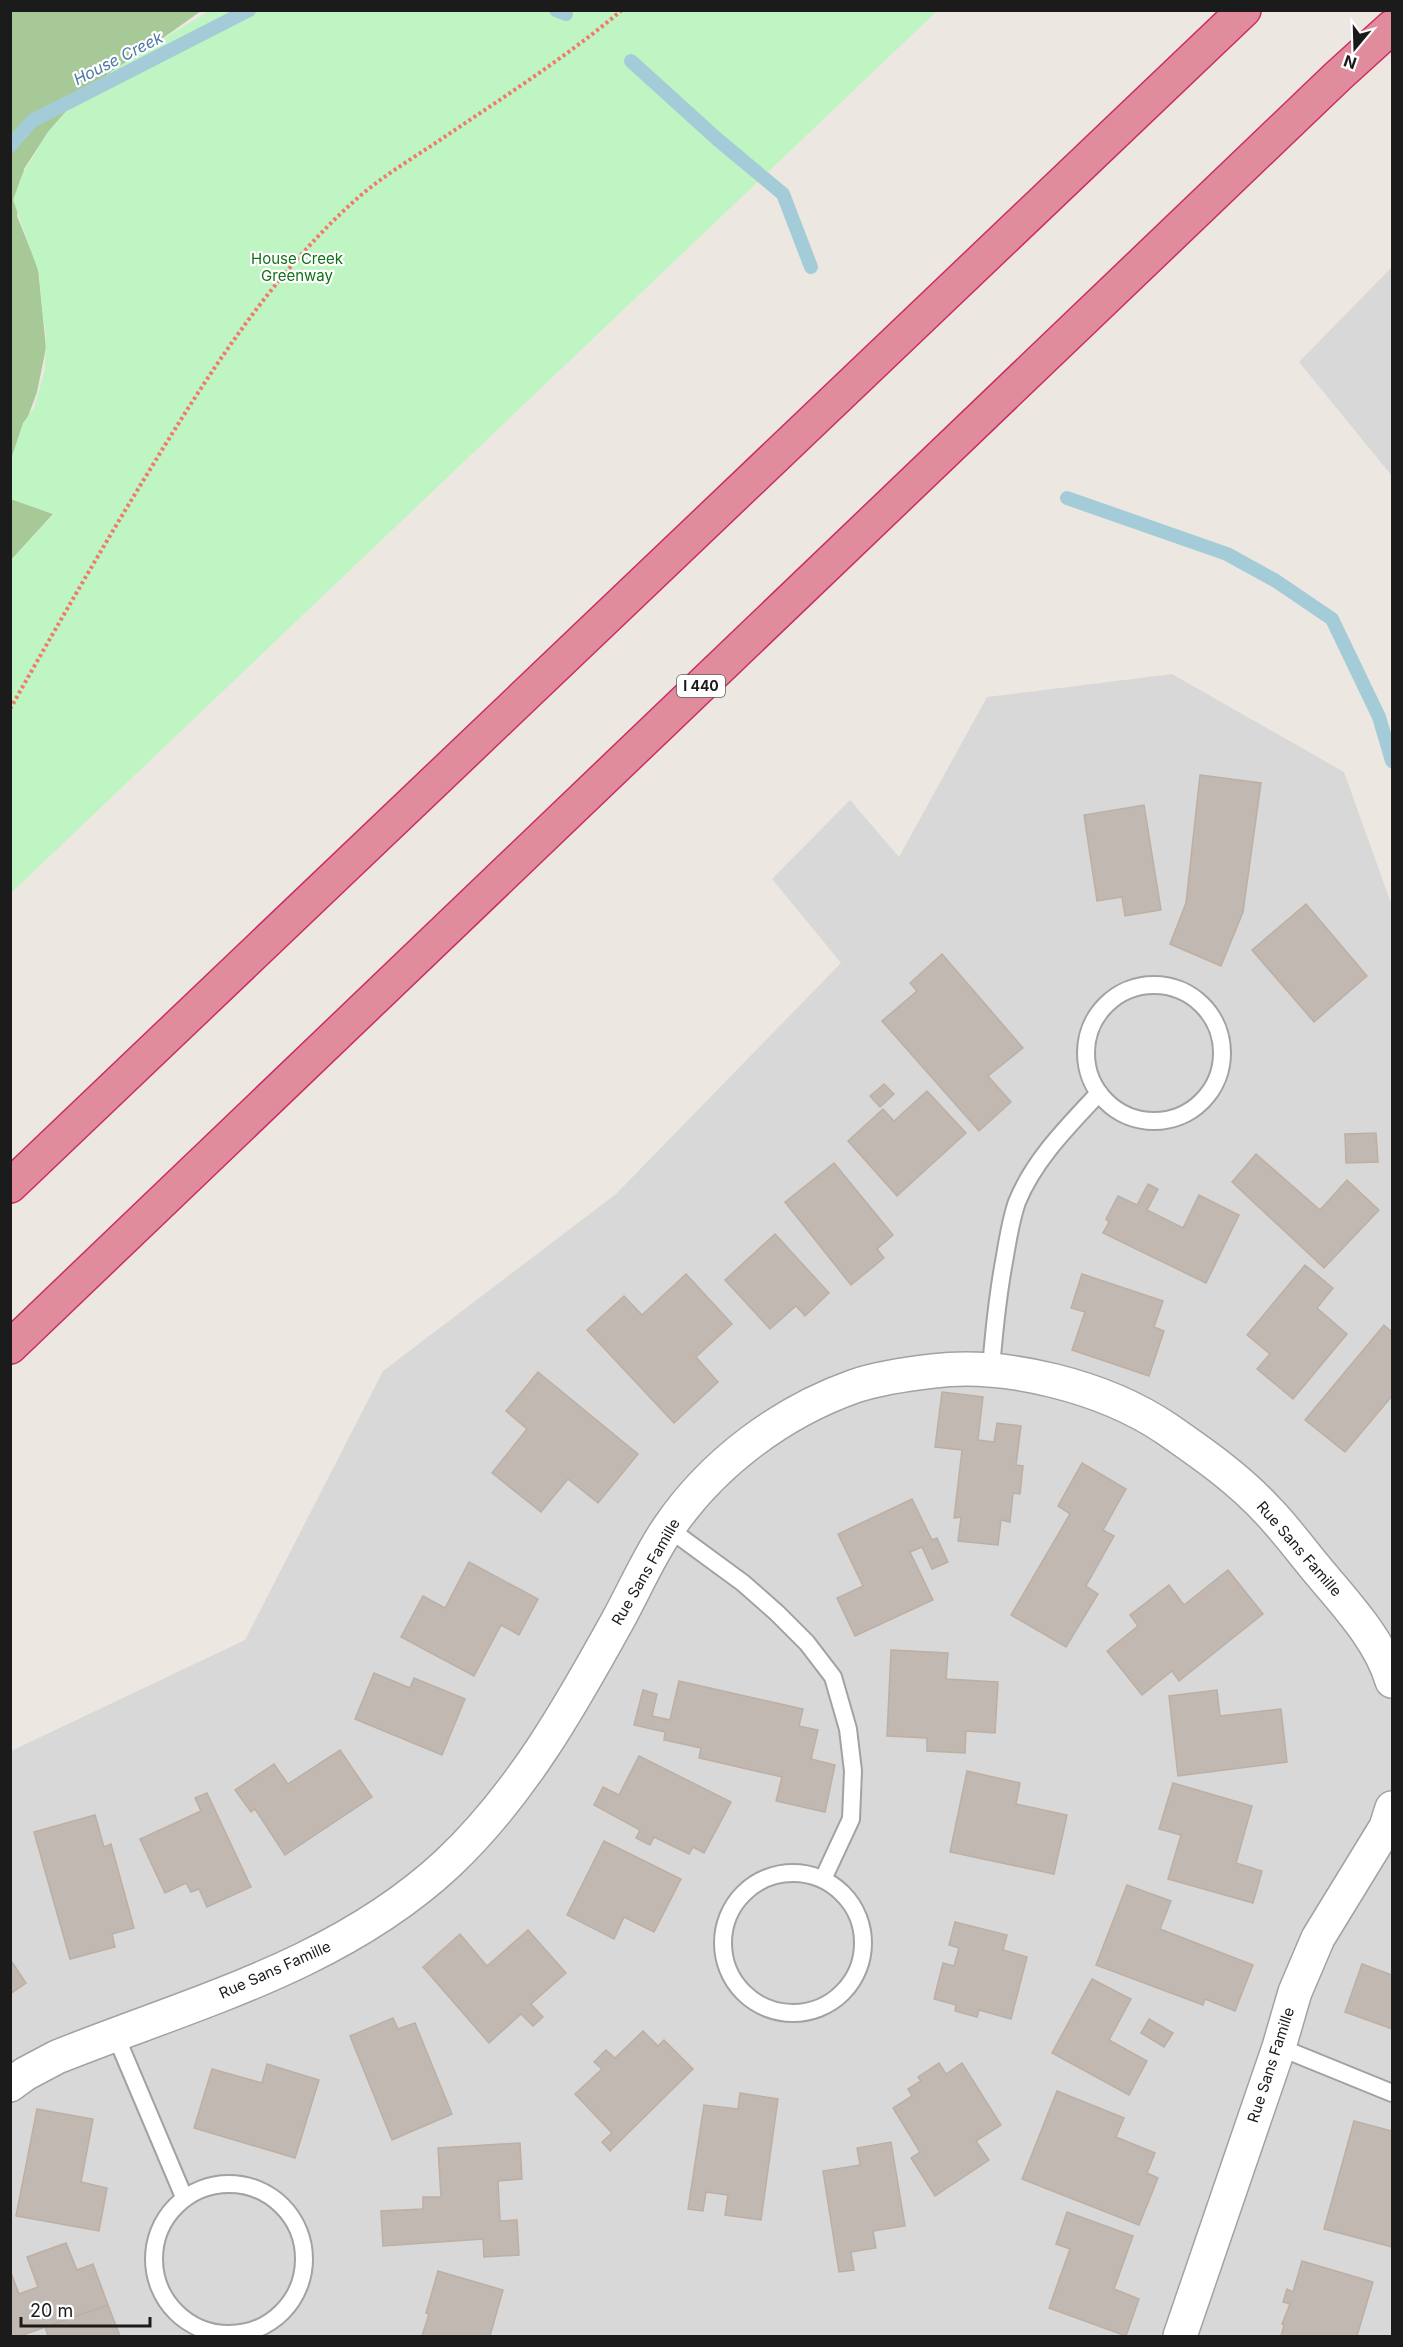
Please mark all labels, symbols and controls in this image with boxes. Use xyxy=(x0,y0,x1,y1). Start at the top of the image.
north arrow xyxy=(1325,18,1385,78)
water label: House Creek xyxy=(70,27,166,89)
text: N xyxy=(1341,51,1359,74)
park label: House Creek Greenway xyxy=(251,249,344,285)
road number: I 440 xyxy=(677,675,725,697)
street label: Rue Sans Famille xyxy=(1253,1497,1346,1600)
street label: Rue Sans Famille xyxy=(607,1515,684,1629)
street label: Rue Sans Famille xyxy=(216,1936,334,2003)
street label: Rue Sans Famille xyxy=(1243,2005,1298,2125)
scale bar xyxy=(21,2290,150,2328)
text: 20 m xyxy=(30,2300,73,2321)

